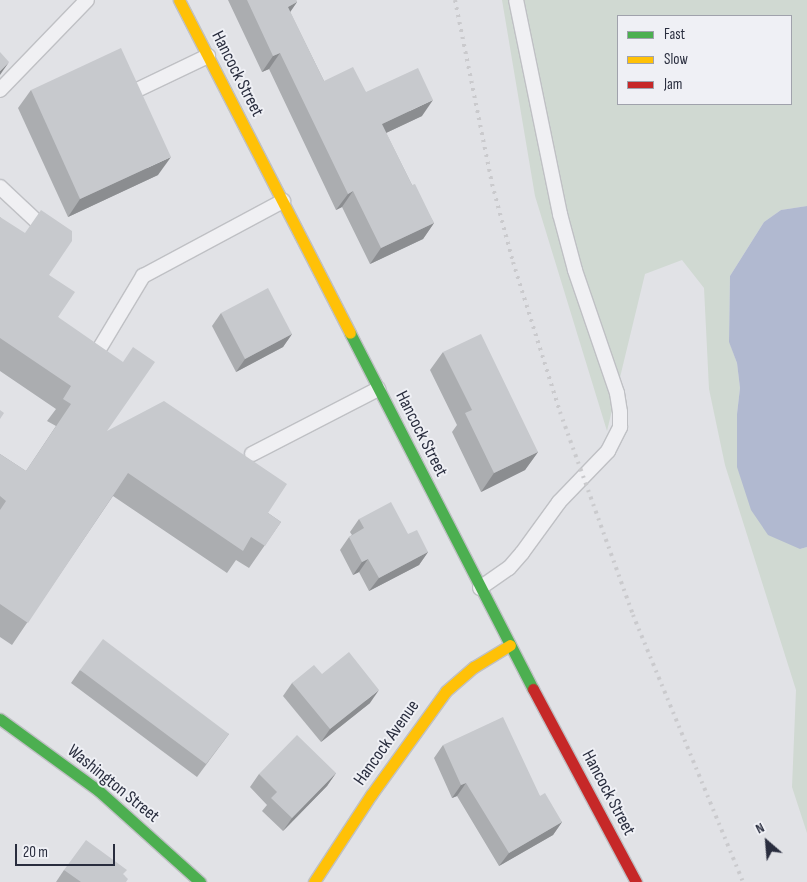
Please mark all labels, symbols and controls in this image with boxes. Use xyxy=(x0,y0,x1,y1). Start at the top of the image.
legend xyxy=(617,15,792,105)
text: Fast xyxy=(664,25,685,44)
street label: Hancock Street xyxy=(206,28,268,120)
text: Slow xyxy=(664,50,688,69)
text: Jam xyxy=(664,75,682,94)
street label: Hancock Street xyxy=(390,388,452,480)
street label: Hancock Avenue xyxy=(350,696,424,790)
street label: Washington Street xyxy=(63,740,163,828)
street label: Hancock Street xyxy=(577,747,639,839)
north arrow xyxy=(742,817,792,867)
text: N xyxy=(753,819,767,837)
scale bar xyxy=(18,834,118,866)
text: 20 m xyxy=(23,843,48,862)

